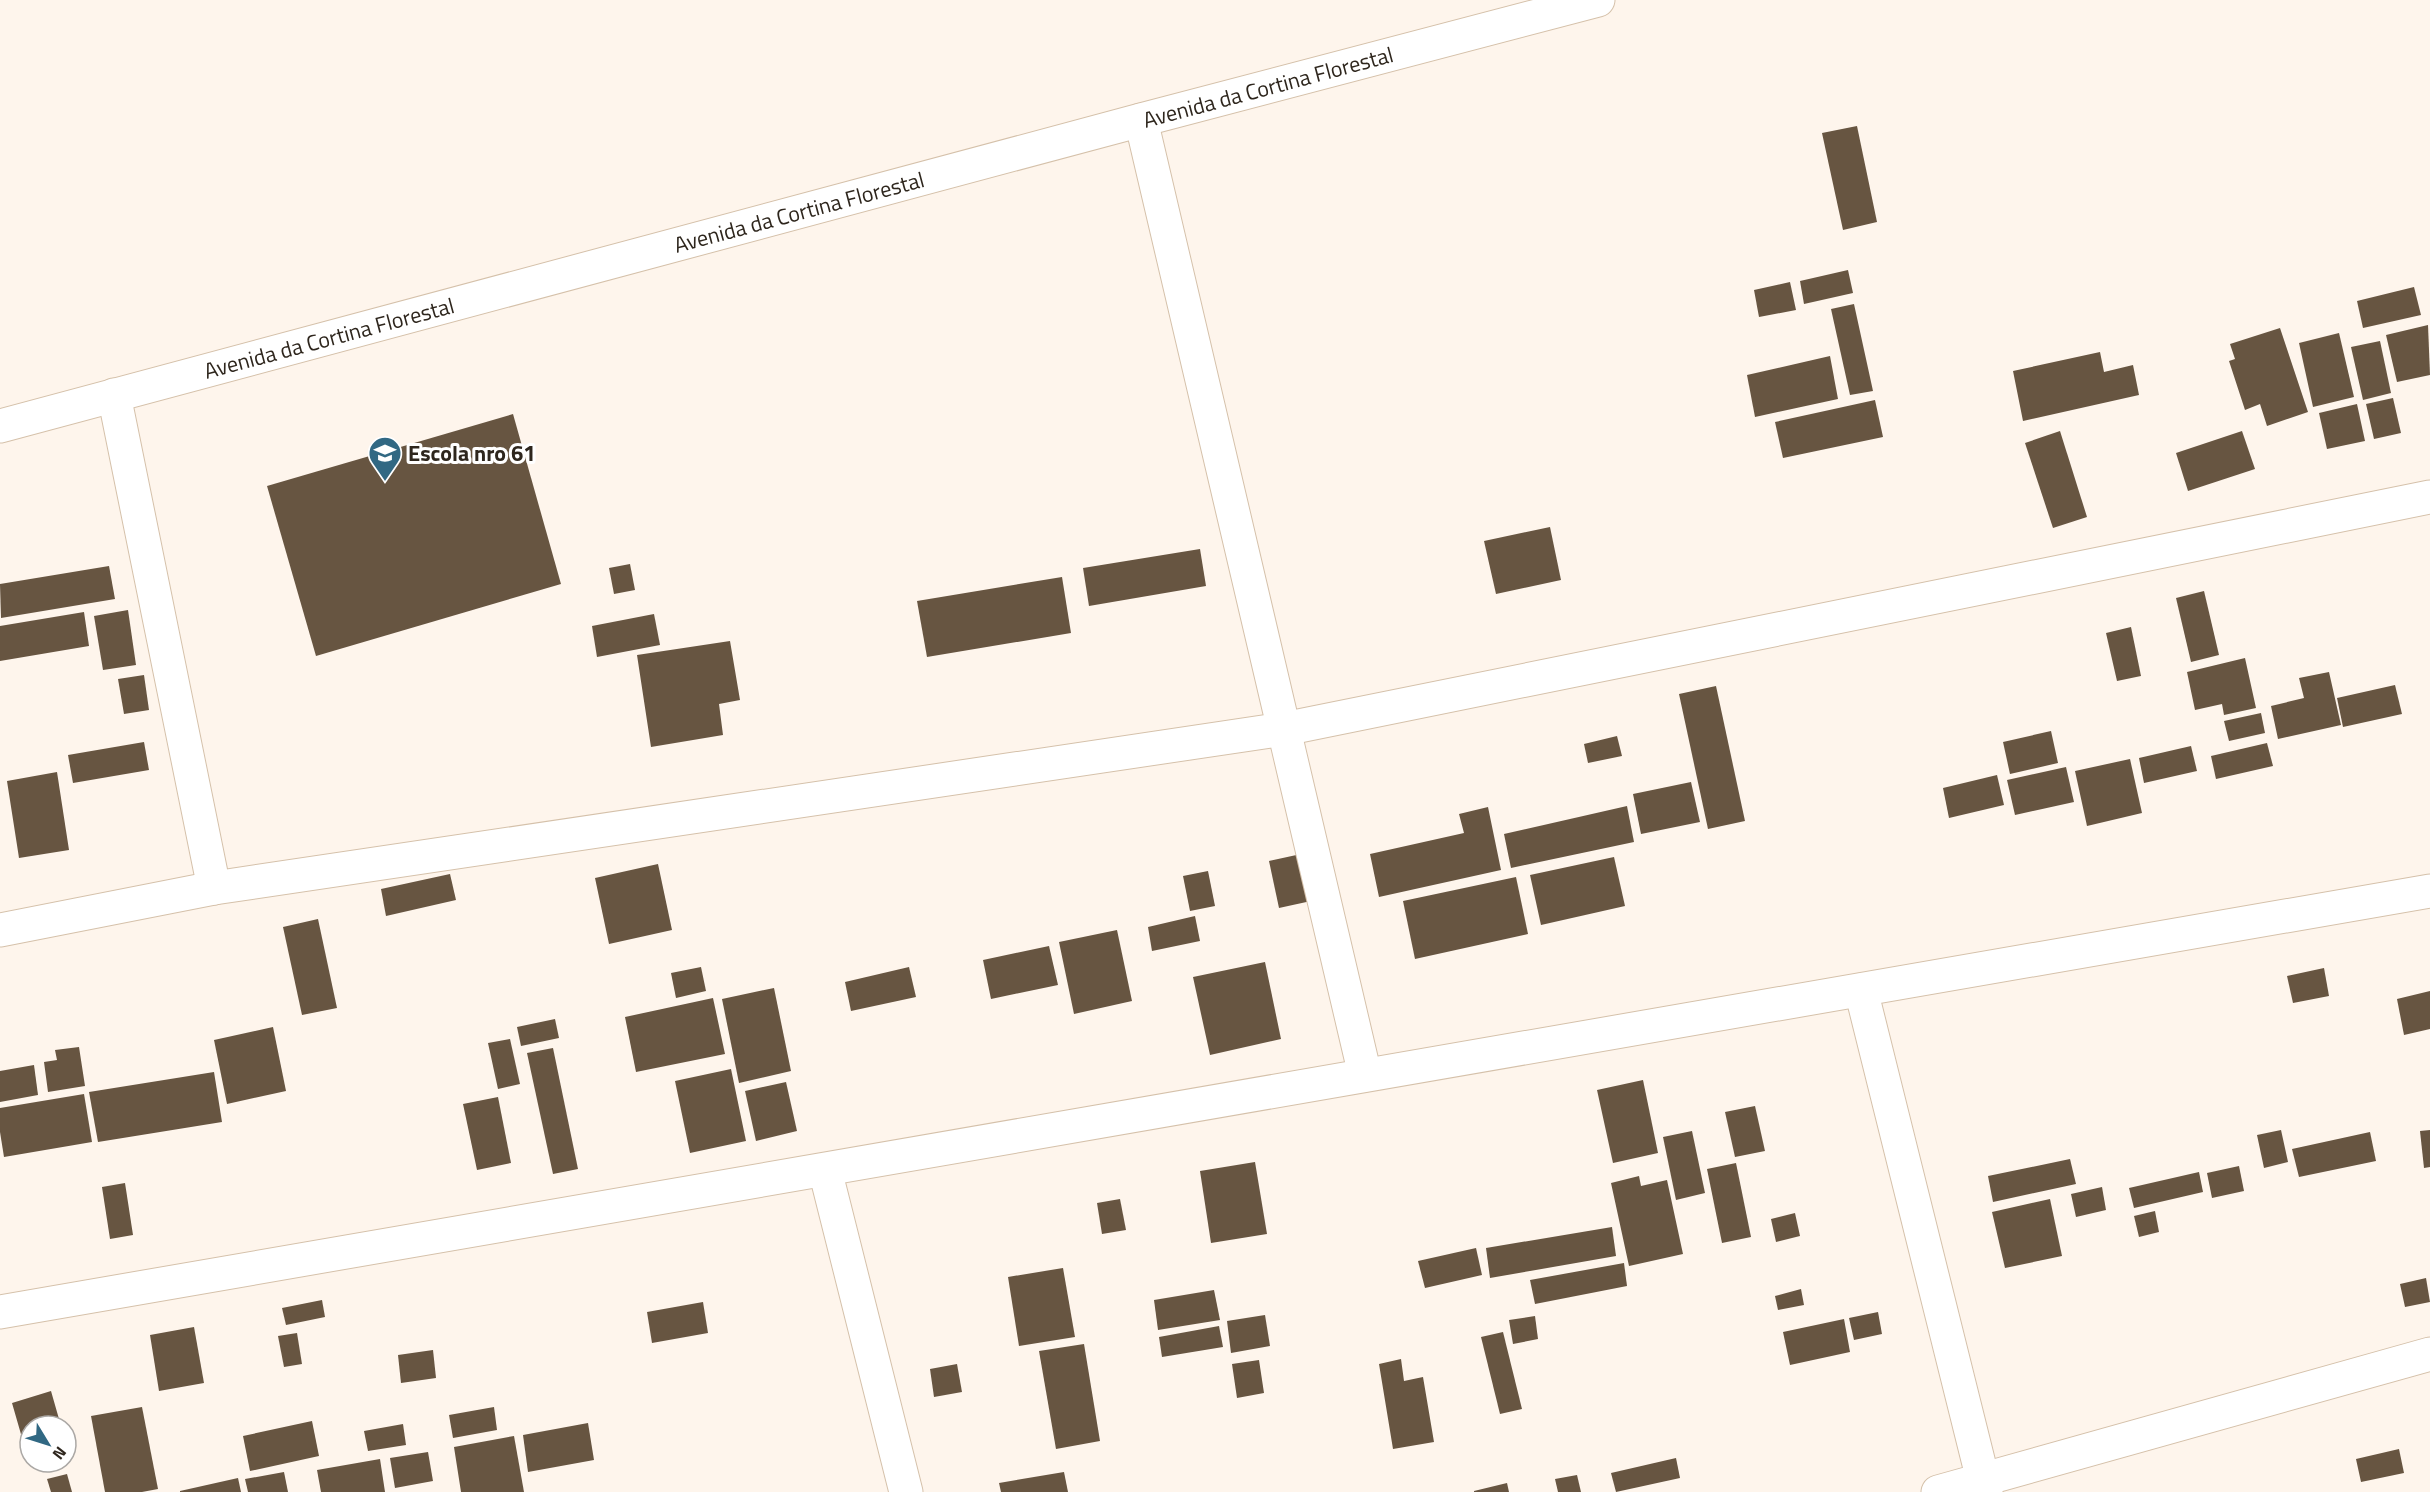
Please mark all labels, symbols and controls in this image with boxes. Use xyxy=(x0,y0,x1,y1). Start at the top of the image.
street label: Avenida da Cortina Florestal xyxy=(1139,37,1397,137)
street label: Avenida da Cortina Florestal xyxy=(670,162,928,262)
street label: Avenida da Cortina Florestal xyxy=(200,288,458,388)
school or university icon: Escola nro 61 xyxy=(367,435,403,482)
place label: Escola nro 61 xyxy=(408,436,536,470)
north arrow xyxy=(18,1414,78,1474)
text: N xyxy=(47,1441,73,1465)

